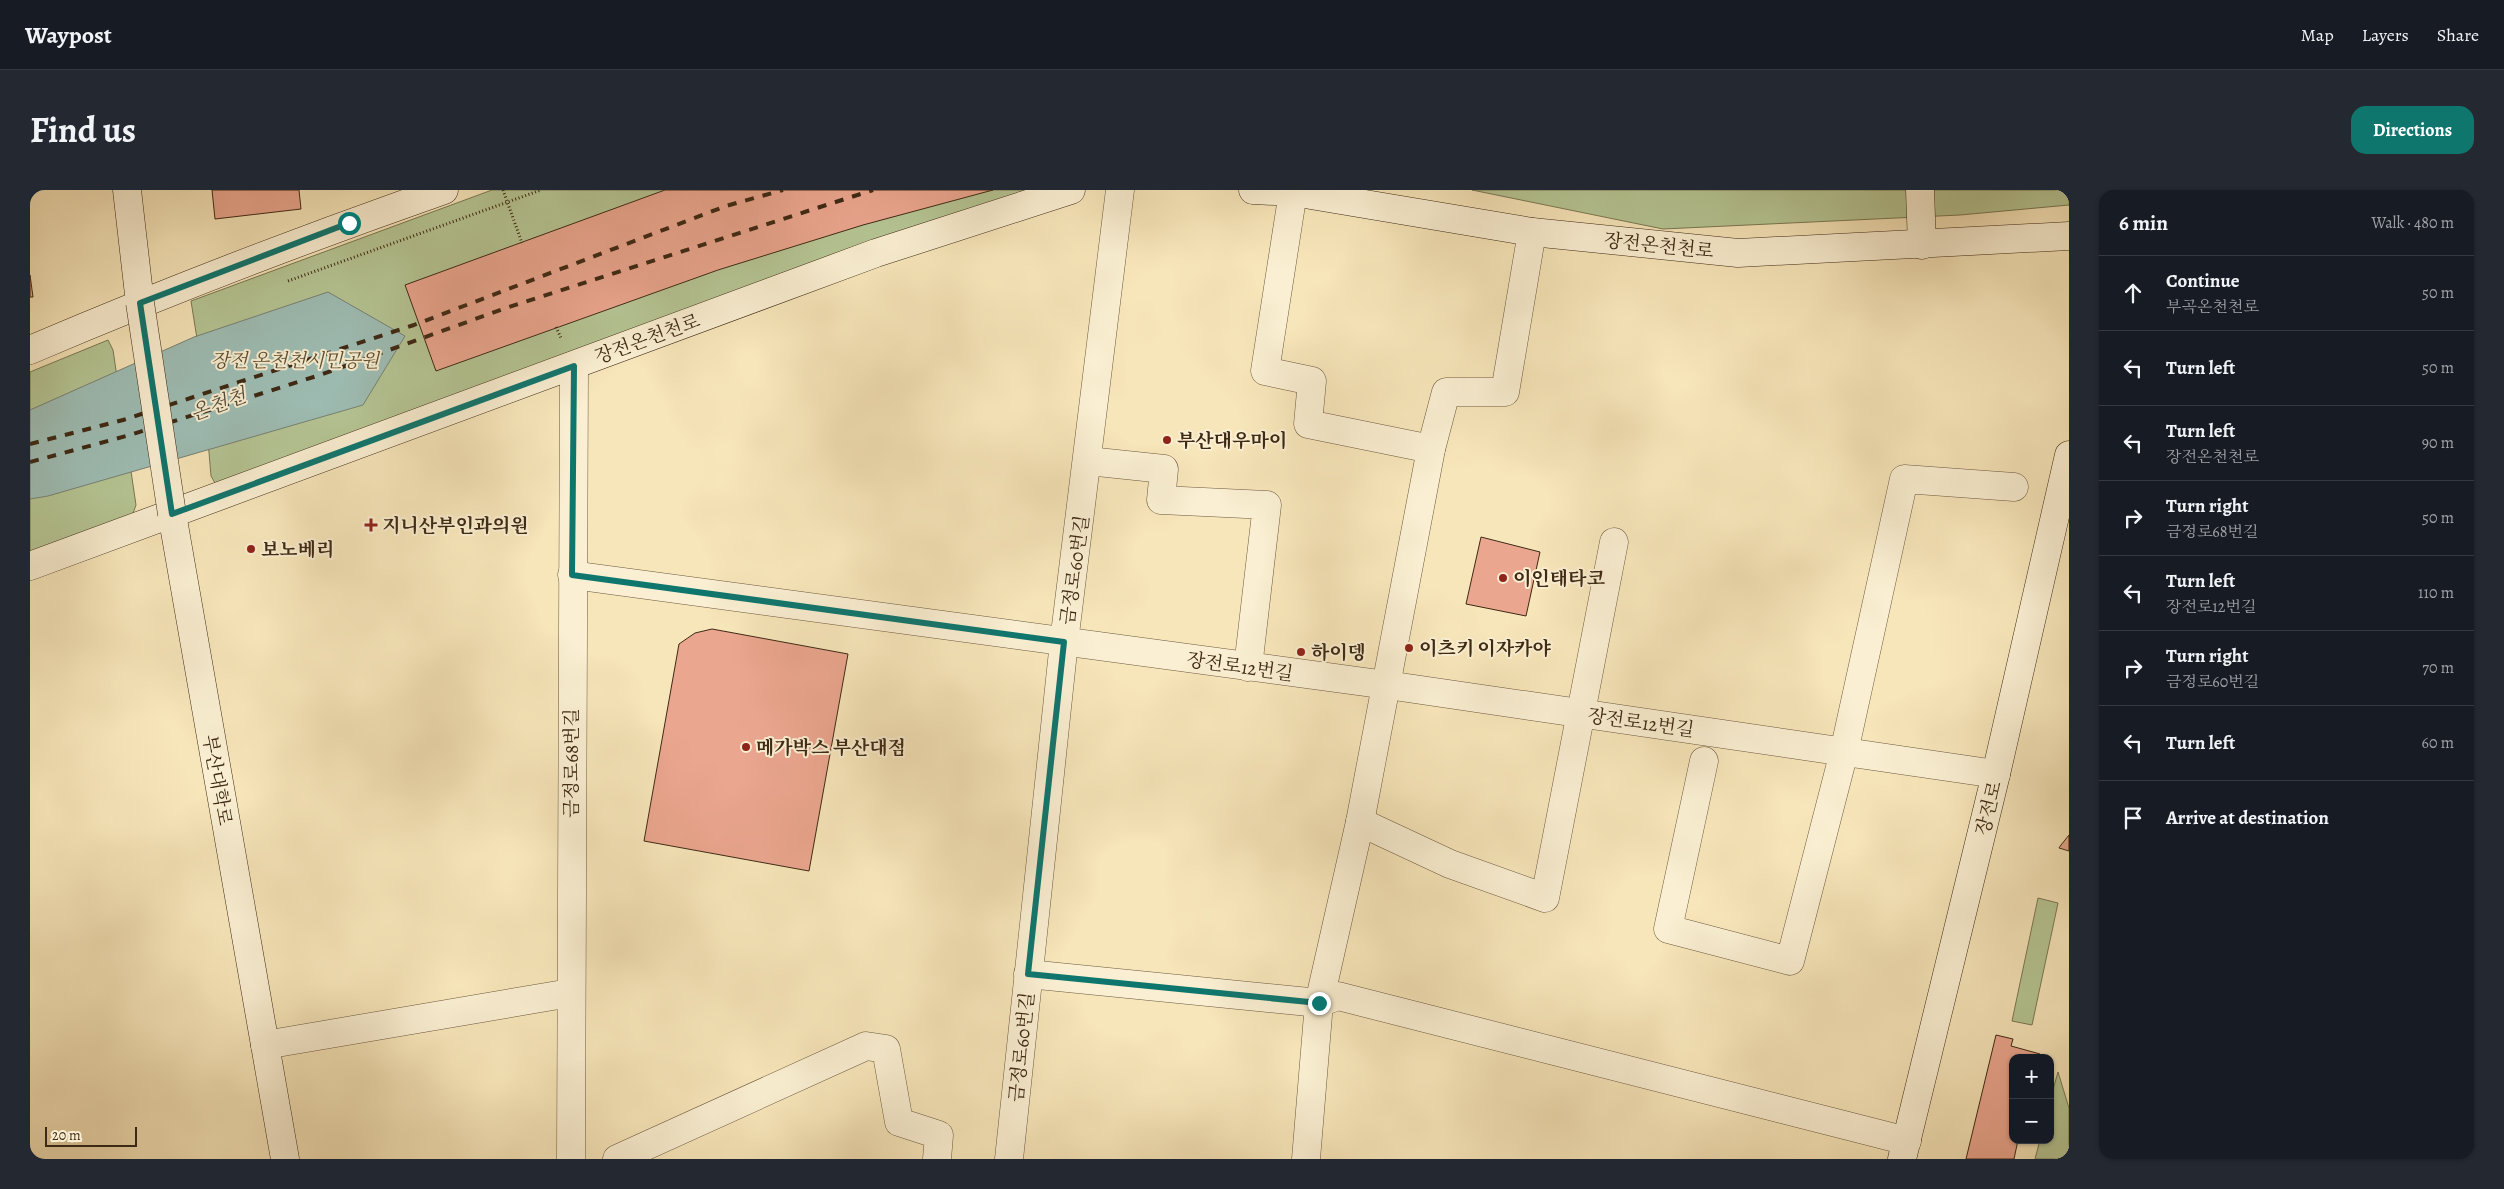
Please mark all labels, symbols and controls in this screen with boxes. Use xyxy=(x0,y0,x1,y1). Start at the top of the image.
text: Waypost xyxy=(25,19,112,51)
text: Map xyxy=(2301,23,2334,47)
text: Layers xyxy=(2362,23,2409,47)
text: Share xyxy=(2437,23,2479,47)
text: Find us xyxy=(30,106,136,154)
button: Directions xyxy=(2351,106,2474,154)
text: 6 min xyxy=(2119,209,2168,237)
route start xyxy=(338,212,361,235)
text: Walk · 480 m xyxy=(2372,212,2454,234)
street label: 장전온천천로 xyxy=(1603,227,1715,265)
text: Continue xyxy=(2166,268,2240,294)
icon: ahead xyxy=(2119,279,2147,307)
text: 50 m xyxy=(2422,282,2454,304)
text: 부곡온천천로 xyxy=(2166,296,2259,318)
street label: 장전온천천로 xyxy=(591,308,704,370)
park label: 장전 온천천시민공원 xyxy=(211,348,381,374)
icon: left xyxy=(2119,354,2147,382)
text: Turn left xyxy=(2166,355,2235,381)
text: 50 m xyxy=(2422,357,2454,379)
water label: 온천천 xyxy=(186,381,252,427)
text: Turn left xyxy=(2166,418,2235,444)
place label: 부산대우마이 xyxy=(1177,428,1287,454)
icon: left xyxy=(2119,429,2147,457)
text: 90 m xyxy=(2422,432,2454,454)
marker: 부산대우마이 xyxy=(1161,434,1173,446)
text: 장전온천천로 xyxy=(2166,446,2259,468)
text: Turn right xyxy=(2166,493,2248,519)
icon: right xyxy=(2119,504,2147,532)
text: 50 m xyxy=(2422,507,2454,529)
place label: 지니산부인과의원 xyxy=(382,513,529,539)
street label: 금정로60번길 xyxy=(1054,514,1096,627)
marker: 지니산부인과의원 xyxy=(364,518,378,532)
text: 금정로68번길 xyxy=(2166,521,2258,543)
place label: 보노베리 xyxy=(261,537,334,563)
marker: 보노베리 xyxy=(245,543,257,555)
place label: 이인태타코 xyxy=(1513,566,1605,592)
text: Turn left xyxy=(2166,568,2235,594)
marker: 이인태타코 xyxy=(1497,572,1509,584)
icon: left xyxy=(2119,579,2147,607)
text: 110 m xyxy=(2418,582,2454,604)
text: 장전로12번길 xyxy=(2166,596,2256,618)
place label: 이츠키 이자카야 xyxy=(1419,636,1551,662)
place label: 하이뎅 xyxy=(1311,640,1366,666)
marker: 이츠키 이자카야 xyxy=(1403,642,1415,654)
text: Turn right xyxy=(2166,643,2248,669)
marker: 하이뎅 xyxy=(1295,646,1307,658)
street label: 장전로12번길 xyxy=(1185,647,1295,687)
icon: right xyxy=(2119,654,2147,682)
text: 70 m xyxy=(2422,657,2454,679)
text: 금정로60번길 xyxy=(2166,671,2259,693)
street label: 장전로12번길 xyxy=(1586,703,1696,743)
street label: 금정로68번길 xyxy=(559,708,585,818)
icon: left xyxy=(2119,729,2147,757)
text: Turn left xyxy=(2166,730,2235,756)
text: 60 m xyxy=(2422,732,2454,754)
street label: 부산대학로 xyxy=(196,733,238,828)
place label: 메가박스 부산대점 xyxy=(756,735,906,761)
marker: 메가박스 부산대점 xyxy=(740,741,752,753)
street label: 장전로 xyxy=(1970,778,2008,838)
icon: arrive xyxy=(2119,804,2147,832)
text: Arrive at destination xyxy=(2166,805,2329,831)
street label: 금정로60번길 xyxy=(1003,991,1041,1104)
route end xyxy=(1308,992,1331,1015)
map controls xyxy=(2009,1054,2054,1144)
button: + xyxy=(2009,1054,2054,1099)
button: − xyxy=(2009,1099,2054,1144)
scale bar xyxy=(45,1124,138,1147)
text: 20 m xyxy=(52,1126,81,1145)

